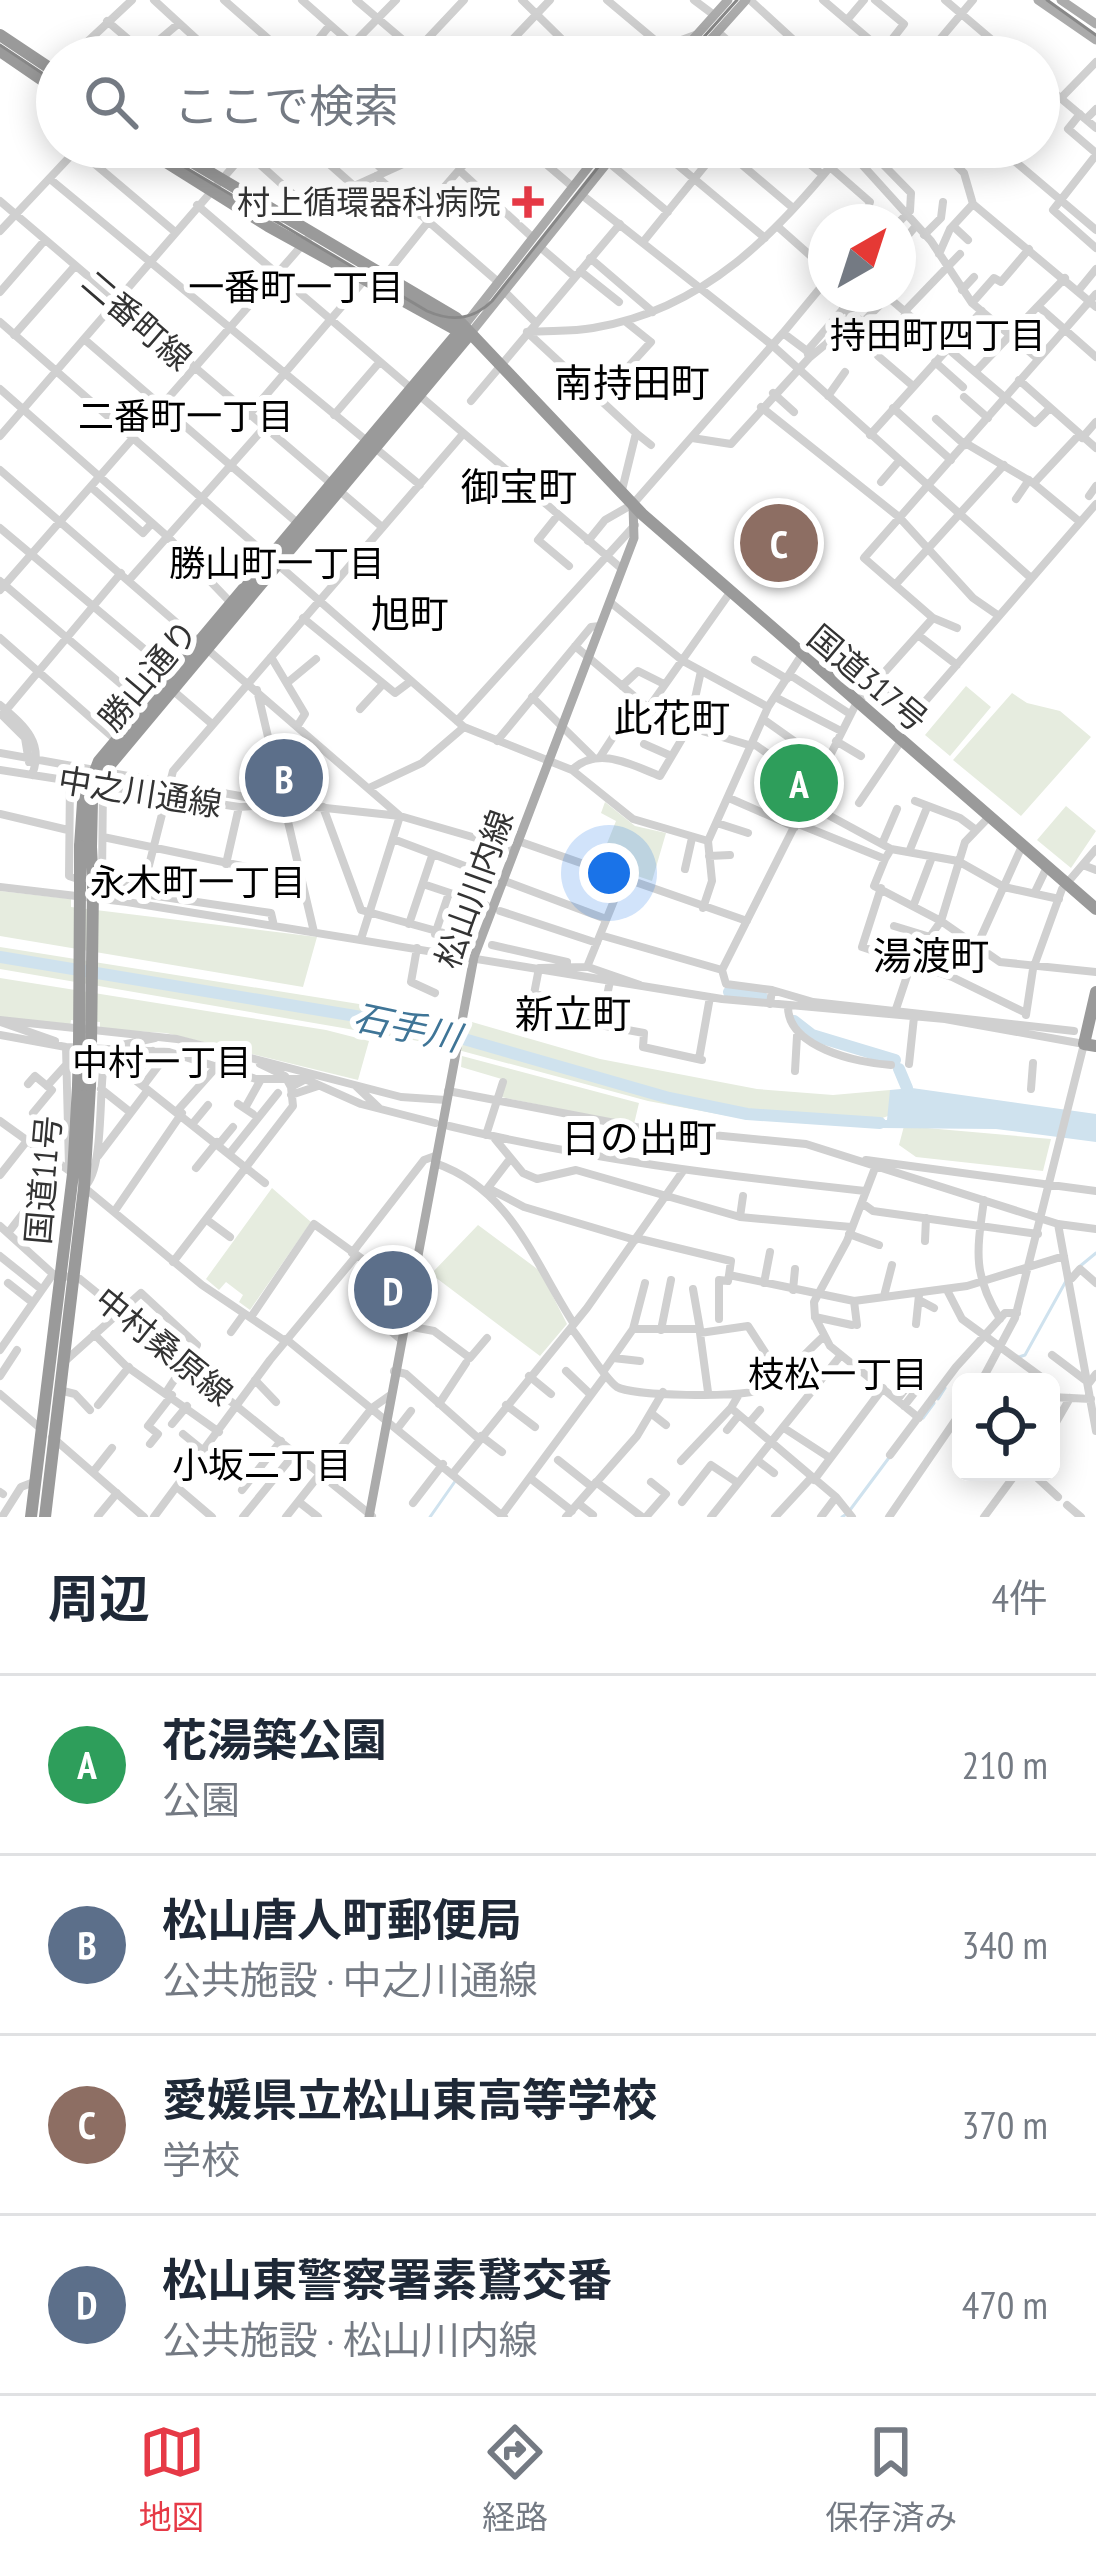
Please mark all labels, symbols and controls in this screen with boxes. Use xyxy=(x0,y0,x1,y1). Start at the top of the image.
search box xyxy=(36,36,1060,168)
icon: search xyxy=(78,69,144,135)
text: ここで検索 xyxy=(174,76,399,134)
place label: 村上循環器科病院 xyxy=(237,180,501,223)
marker: 村上循環器科病院 xyxy=(512,186,544,218)
north arrow xyxy=(808,204,916,312)
street label: 二番町線 xyxy=(73,260,201,379)
district label: 一番町一丁目 xyxy=(188,263,404,310)
district label: 持田町四丁目 xyxy=(830,311,1046,358)
district label: 南持田町 xyxy=(554,357,710,408)
district label: 二番町一丁目 xyxy=(78,392,294,439)
district label: 御宝町 xyxy=(460,461,578,512)
pin: C xyxy=(740,498,818,588)
district label: 勝山町一丁目 xyxy=(169,539,385,586)
district label: 旭町 xyxy=(371,588,449,639)
street label: 勝山通り xyxy=(89,610,207,739)
street label: 国道317号 xyxy=(800,615,937,740)
district label: 此花町 xyxy=(613,692,731,743)
pin: B xyxy=(245,733,323,823)
pin: A xyxy=(760,738,838,828)
street label: 中之川通線 xyxy=(55,757,225,826)
street label: 松山川内線 xyxy=(425,804,522,974)
your location xyxy=(579,843,639,903)
district label: 永木町一丁目 xyxy=(90,858,306,905)
district label: 湯渡町 xyxy=(872,930,990,981)
district label: 新立町 xyxy=(514,988,632,1039)
water label: 石手川 xyxy=(349,992,469,1062)
district label: 中村一丁目 xyxy=(72,1038,252,1085)
district label: 日の出町 xyxy=(561,1112,717,1163)
street label: 国道11号 xyxy=(15,1114,70,1246)
pin: D xyxy=(354,1245,432,1335)
street label: 中村桑原線 xyxy=(87,1277,242,1414)
district label: 枝松一丁目 xyxy=(748,1350,928,1397)
map controls xyxy=(952,1373,1060,1481)
button: locate xyxy=(952,1373,1060,1481)
district label: 小坂二丁目 xyxy=(172,1441,352,1488)
text: 周辺 xyxy=(48,1565,150,1631)
text: 4件 xyxy=(991,1572,1048,1623)
text: 花湯築公園 xyxy=(162,1710,387,1768)
text: A xyxy=(77,1739,97,1790)
text: 210 m xyxy=(962,1739,1048,1790)
text: 公園 xyxy=(162,1774,240,1825)
text: 松山唐人町郵便局 xyxy=(162,1890,522,1948)
text: B xyxy=(77,1919,97,1970)
text: 340 m xyxy=(962,1919,1048,1970)
text: 公共施設 · 中之川通線 xyxy=(162,1954,538,2005)
text: 愛媛県立松山東高等学校 xyxy=(162,2070,657,2128)
text: C xyxy=(78,2099,96,2150)
text: 370 m xyxy=(962,2099,1048,2150)
text: 学校 xyxy=(162,2134,240,2185)
text: 松山東警察署素鵞交番 xyxy=(162,2250,612,2308)
text: D xyxy=(77,2279,97,2330)
text: 470 m xyxy=(962,2279,1048,2330)
text: 公共施設 · 松山川内線 xyxy=(162,2314,538,2365)
tab: 地図 xyxy=(139,2419,205,2539)
tab: 経路 xyxy=(482,2419,548,2539)
tab: 保存済み xyxy=(825,2419,957,2539)

